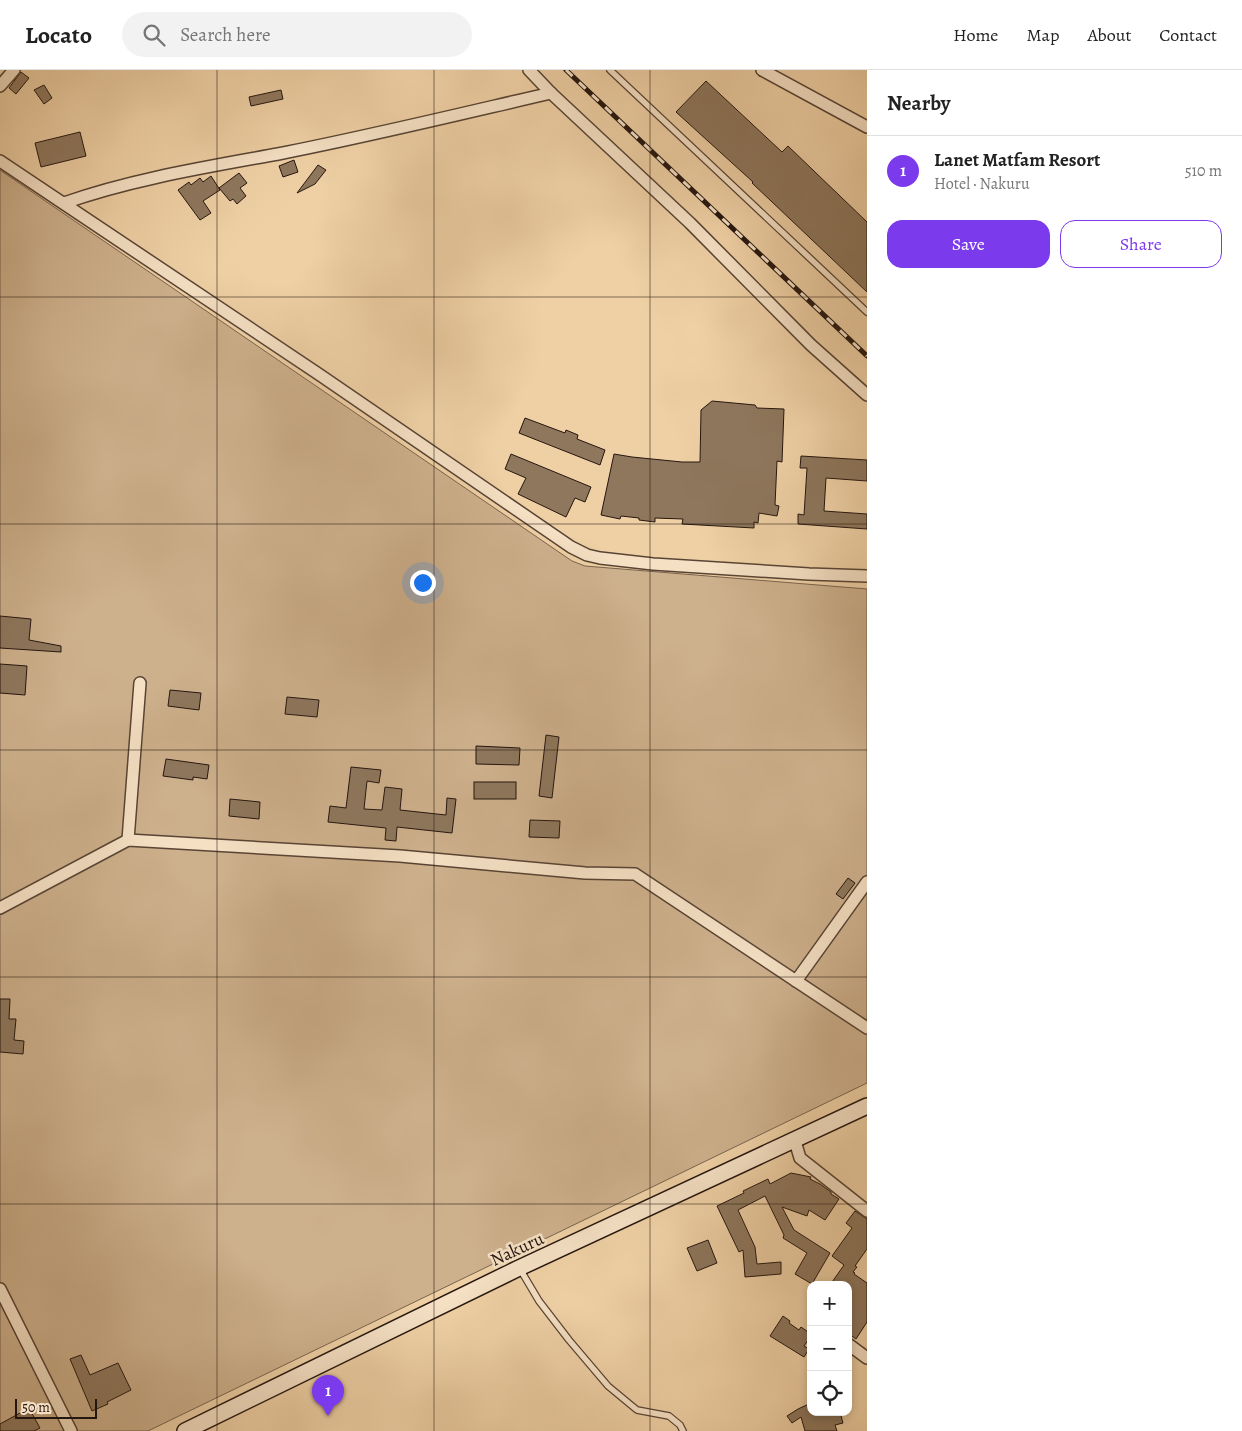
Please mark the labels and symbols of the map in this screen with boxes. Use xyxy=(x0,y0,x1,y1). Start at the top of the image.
your location xyxy=(410,570,436,596)
street label: Nakuru xyxy=(486,1226,548,1272)
pin: 1 xyxy=(312,1375,344,1416)
scale bar xyxy=(15,1396,98,1419)

